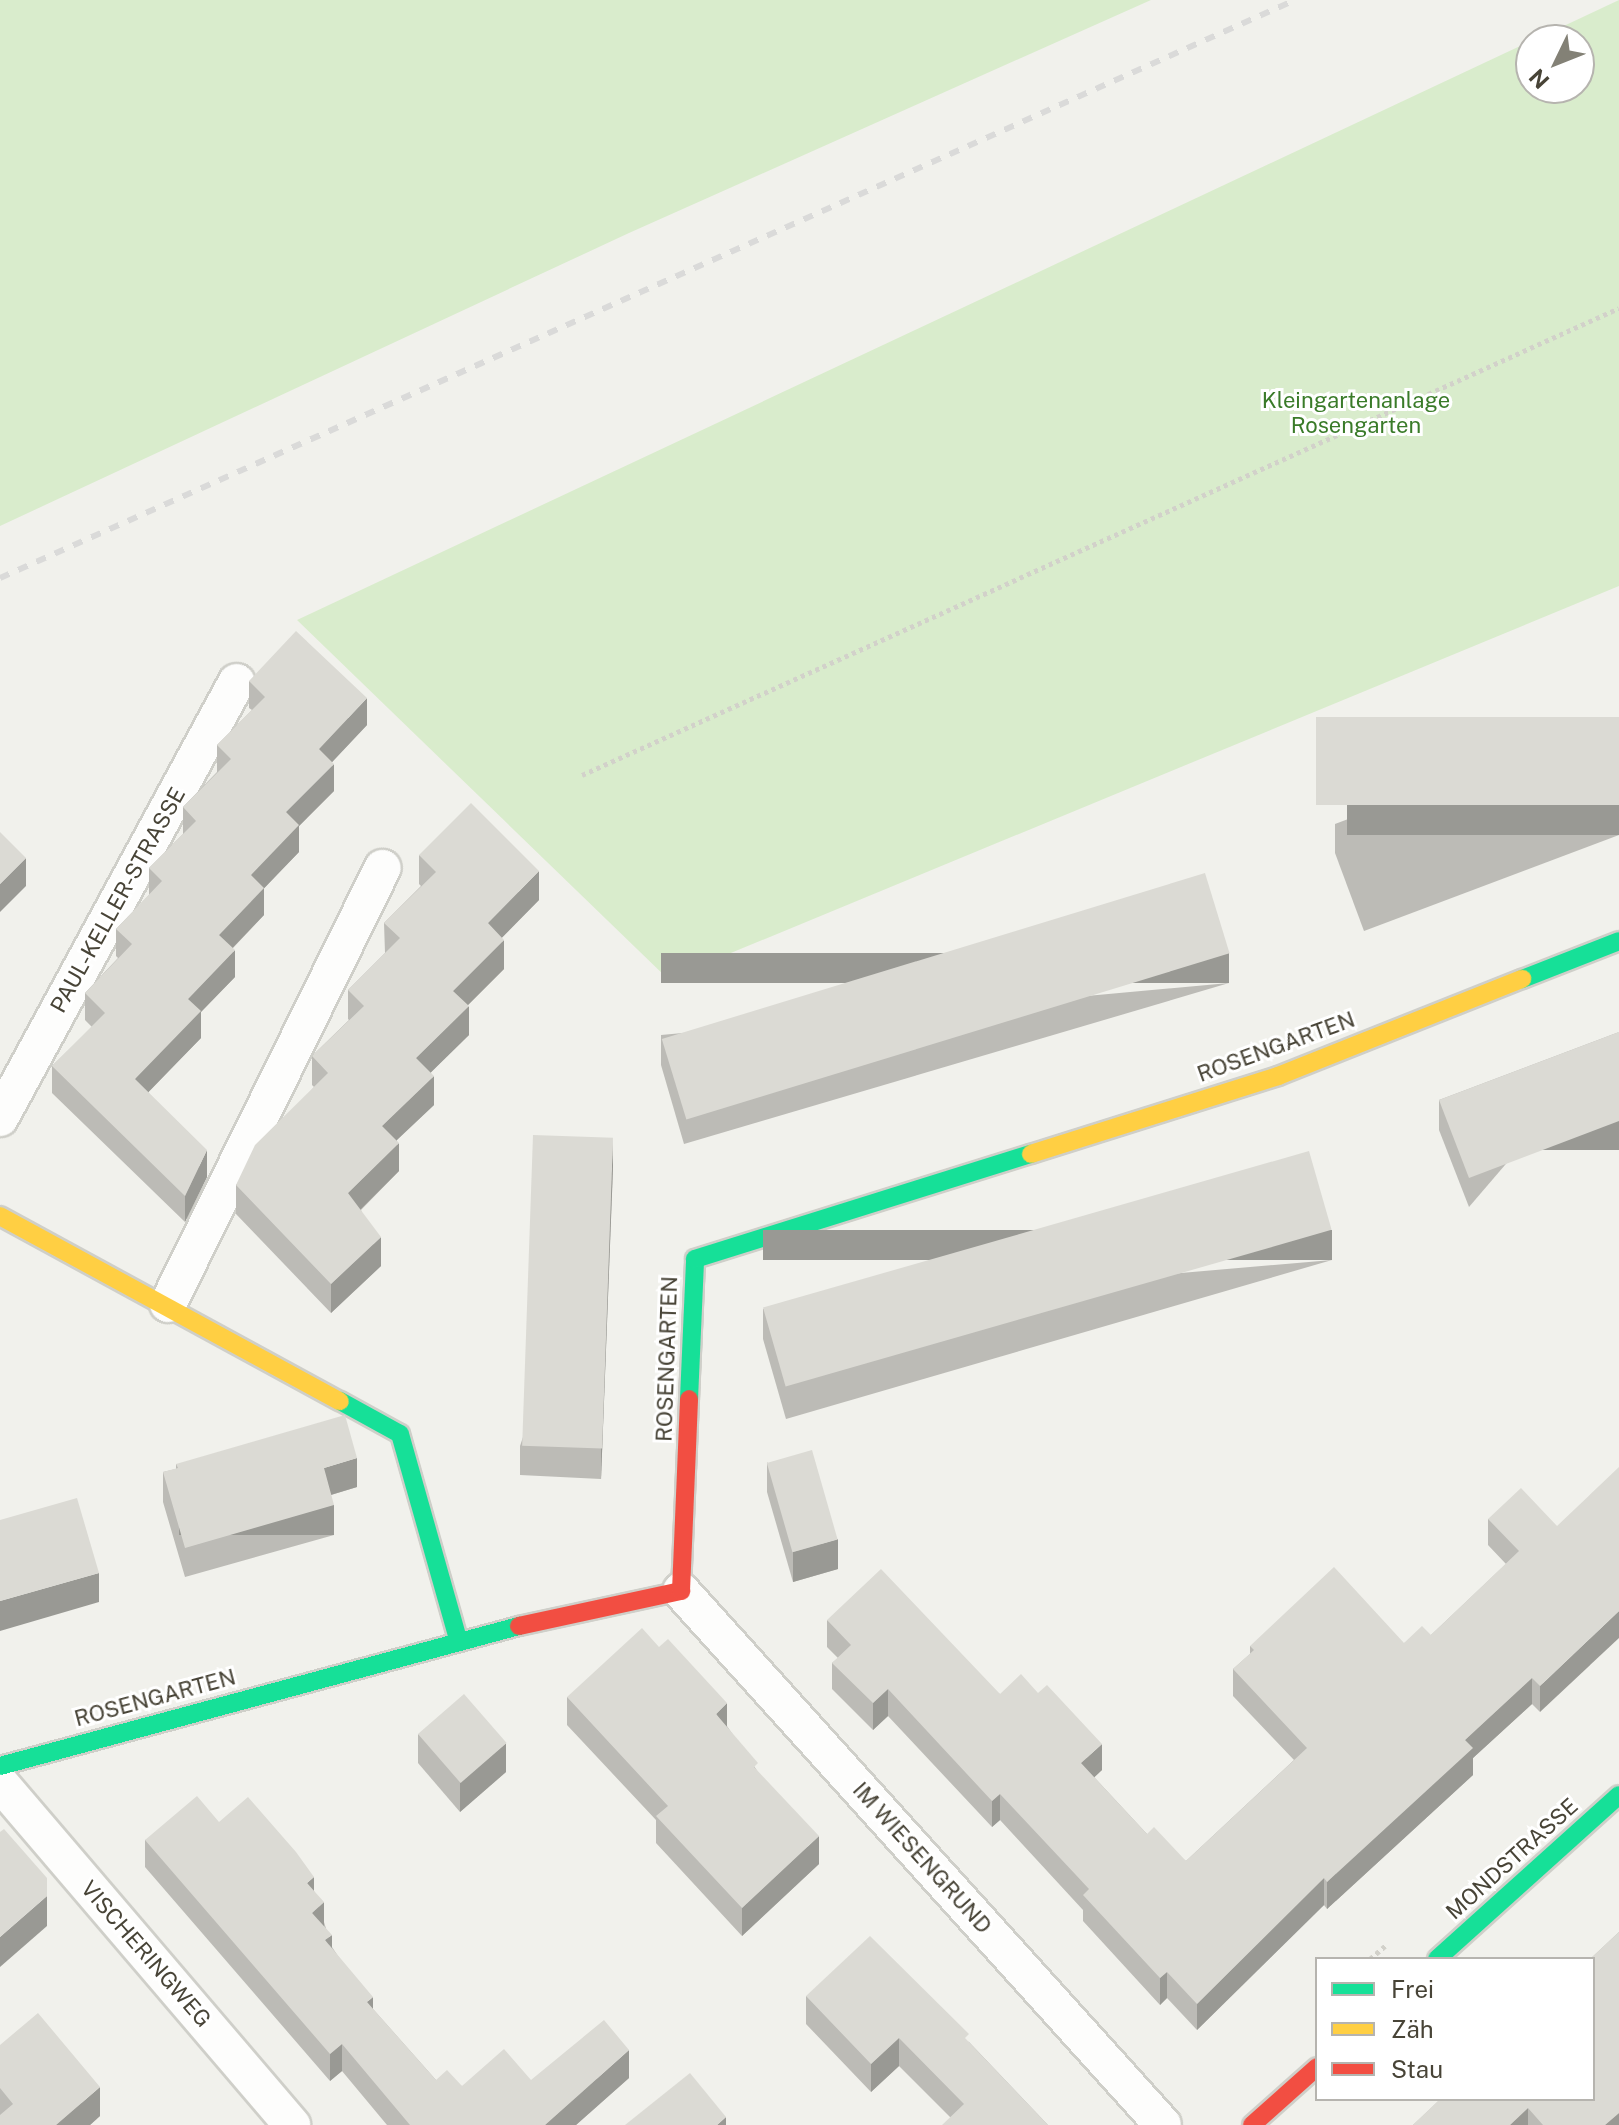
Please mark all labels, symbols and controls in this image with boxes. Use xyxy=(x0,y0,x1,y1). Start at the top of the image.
north arrow xyxy=(1515,24,1595,104)
text: N xyxy=(1524,64,1554,94)
park label: Kleingartenanlage Rosengarten xyxy=(1262,387,1450,438)
street label: PAUL-KELLER-STRASSE xyxy=(45,783,191,1017)
street label: ROSENGARTEN xyxy=(1194,1006,1358,1088)
street label: ROSENGARTEN xyxy=(651,1276,683,1442)
street label: ROSENGARTEN xyxy=(72,1664,238,1732)
street label: IM WIESENGRUND xyxy=(847,1777,997,1939)
street label: MONDSTRASSE xyxy=(1441,1793,1583,1925)
street label: VISCHERINGWEG xyxy=(75,1876,217,2032)
legend xyxy=(1315,1957,1595,2101)
text: Frei xyxy=(1391,1975,1434,2003)
text: Zäh xyxy=(1391,2015,1434,2043)
text: Stau xyxy=(1391,2055,1443,2083)

